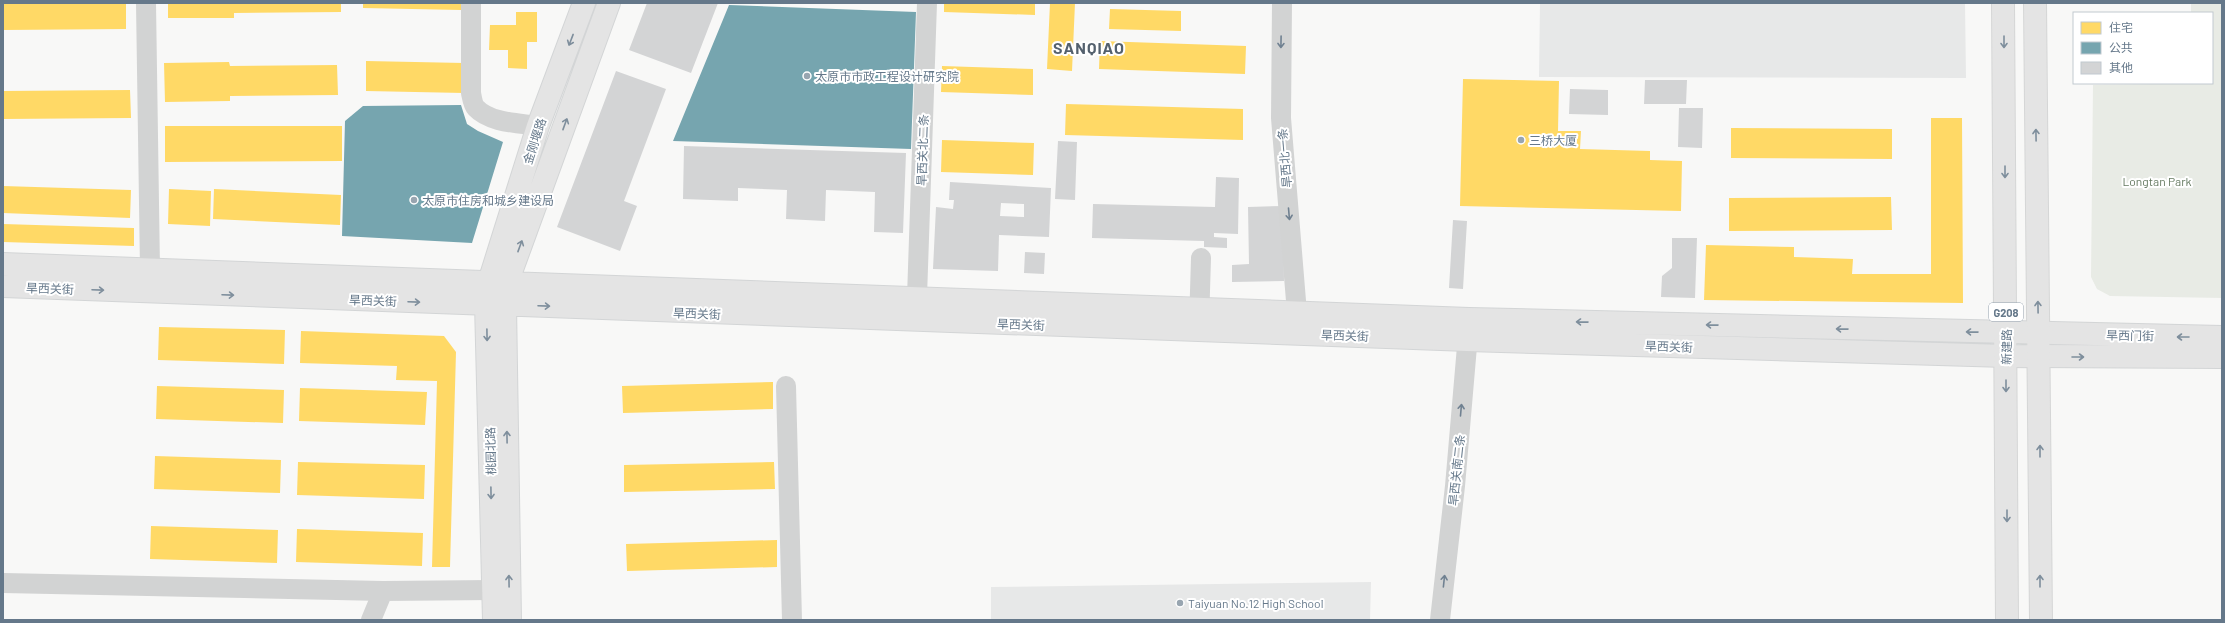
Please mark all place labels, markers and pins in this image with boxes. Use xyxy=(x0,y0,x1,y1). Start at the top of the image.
place label: 太原市市政工程设计研究院 xyxy=(815,69,959,83)
marker: 太原市市政工程设计研究院 xyxy=(802,71,812,81)
place label: 三桥大厦 xyxy=(1529,133,1577,147)
marker: 三桥大厦 xyxy=(1516,135,1526,145)
place label: 太原市住房和城乡建设局 xyxy=(422,193,554,207)
marker: 太原市住房和城乡建设局 xyxy=(409,195,419,205)
place label: Taiyuan No.12 High School xyxy=(1188,596,1323,610)
marker: Taiyuan No.12 High School xyxy=(1175,598,1185,608)

